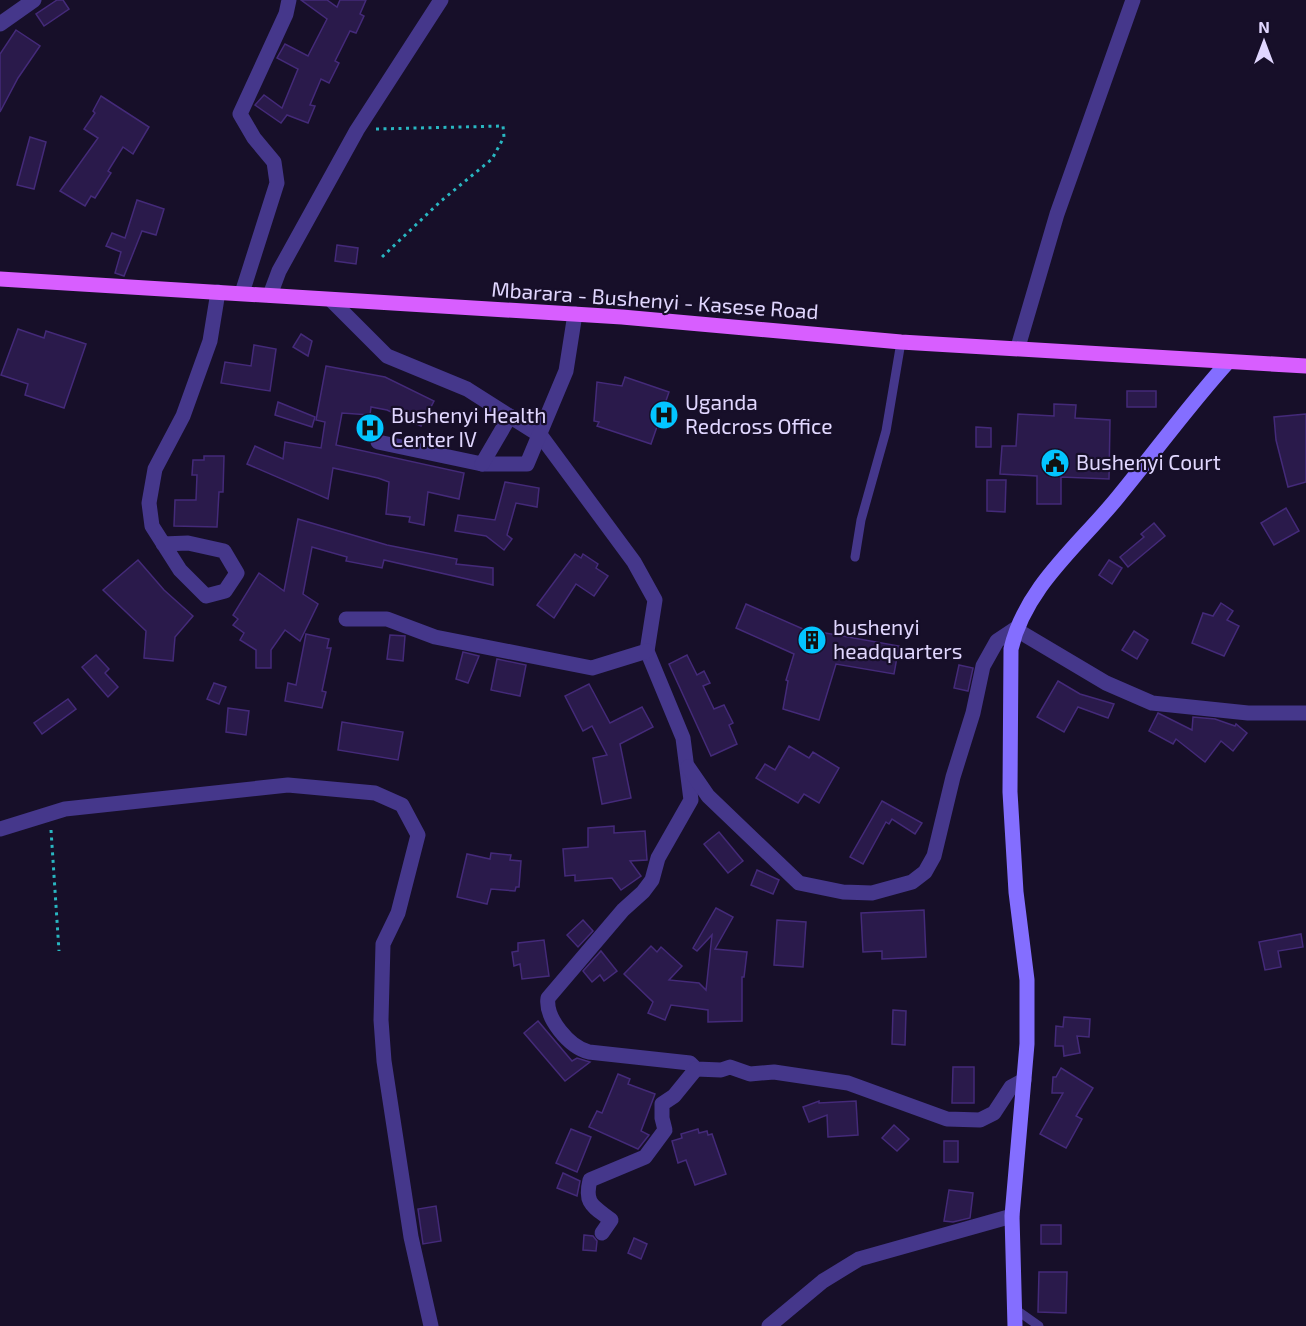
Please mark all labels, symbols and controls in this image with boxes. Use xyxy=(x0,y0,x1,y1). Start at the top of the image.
north arrow xyxy=(1234,12,1294,72)
text: N xyxy=(1258,17,1270,36)
street label: Mbarara - Bushenyi - Kasese Road xyxy=(491,276,820,323)
place label: Uganda Redcross Office xyxy=(685,389,832,438)
hospital icon: Uganda Redcross Office xyxy=(648,399,680,431)
place label: Bushenyi Health Center IV xyxy=(391,402,546,451)
hospital icon: Bushenyi Health Center IV xyxy=(354,412,386,444)
public building icon: Bushenyi Court xyxy=(1039,447,1071,479)
place label: Bushenyi Court xyxy=(1076,449,1221,474)
place label: bushenyi headquarters xyxy=(833,614,962,663)
building icon: bushenyi headquarters xyxy=(796,624,828,656)

